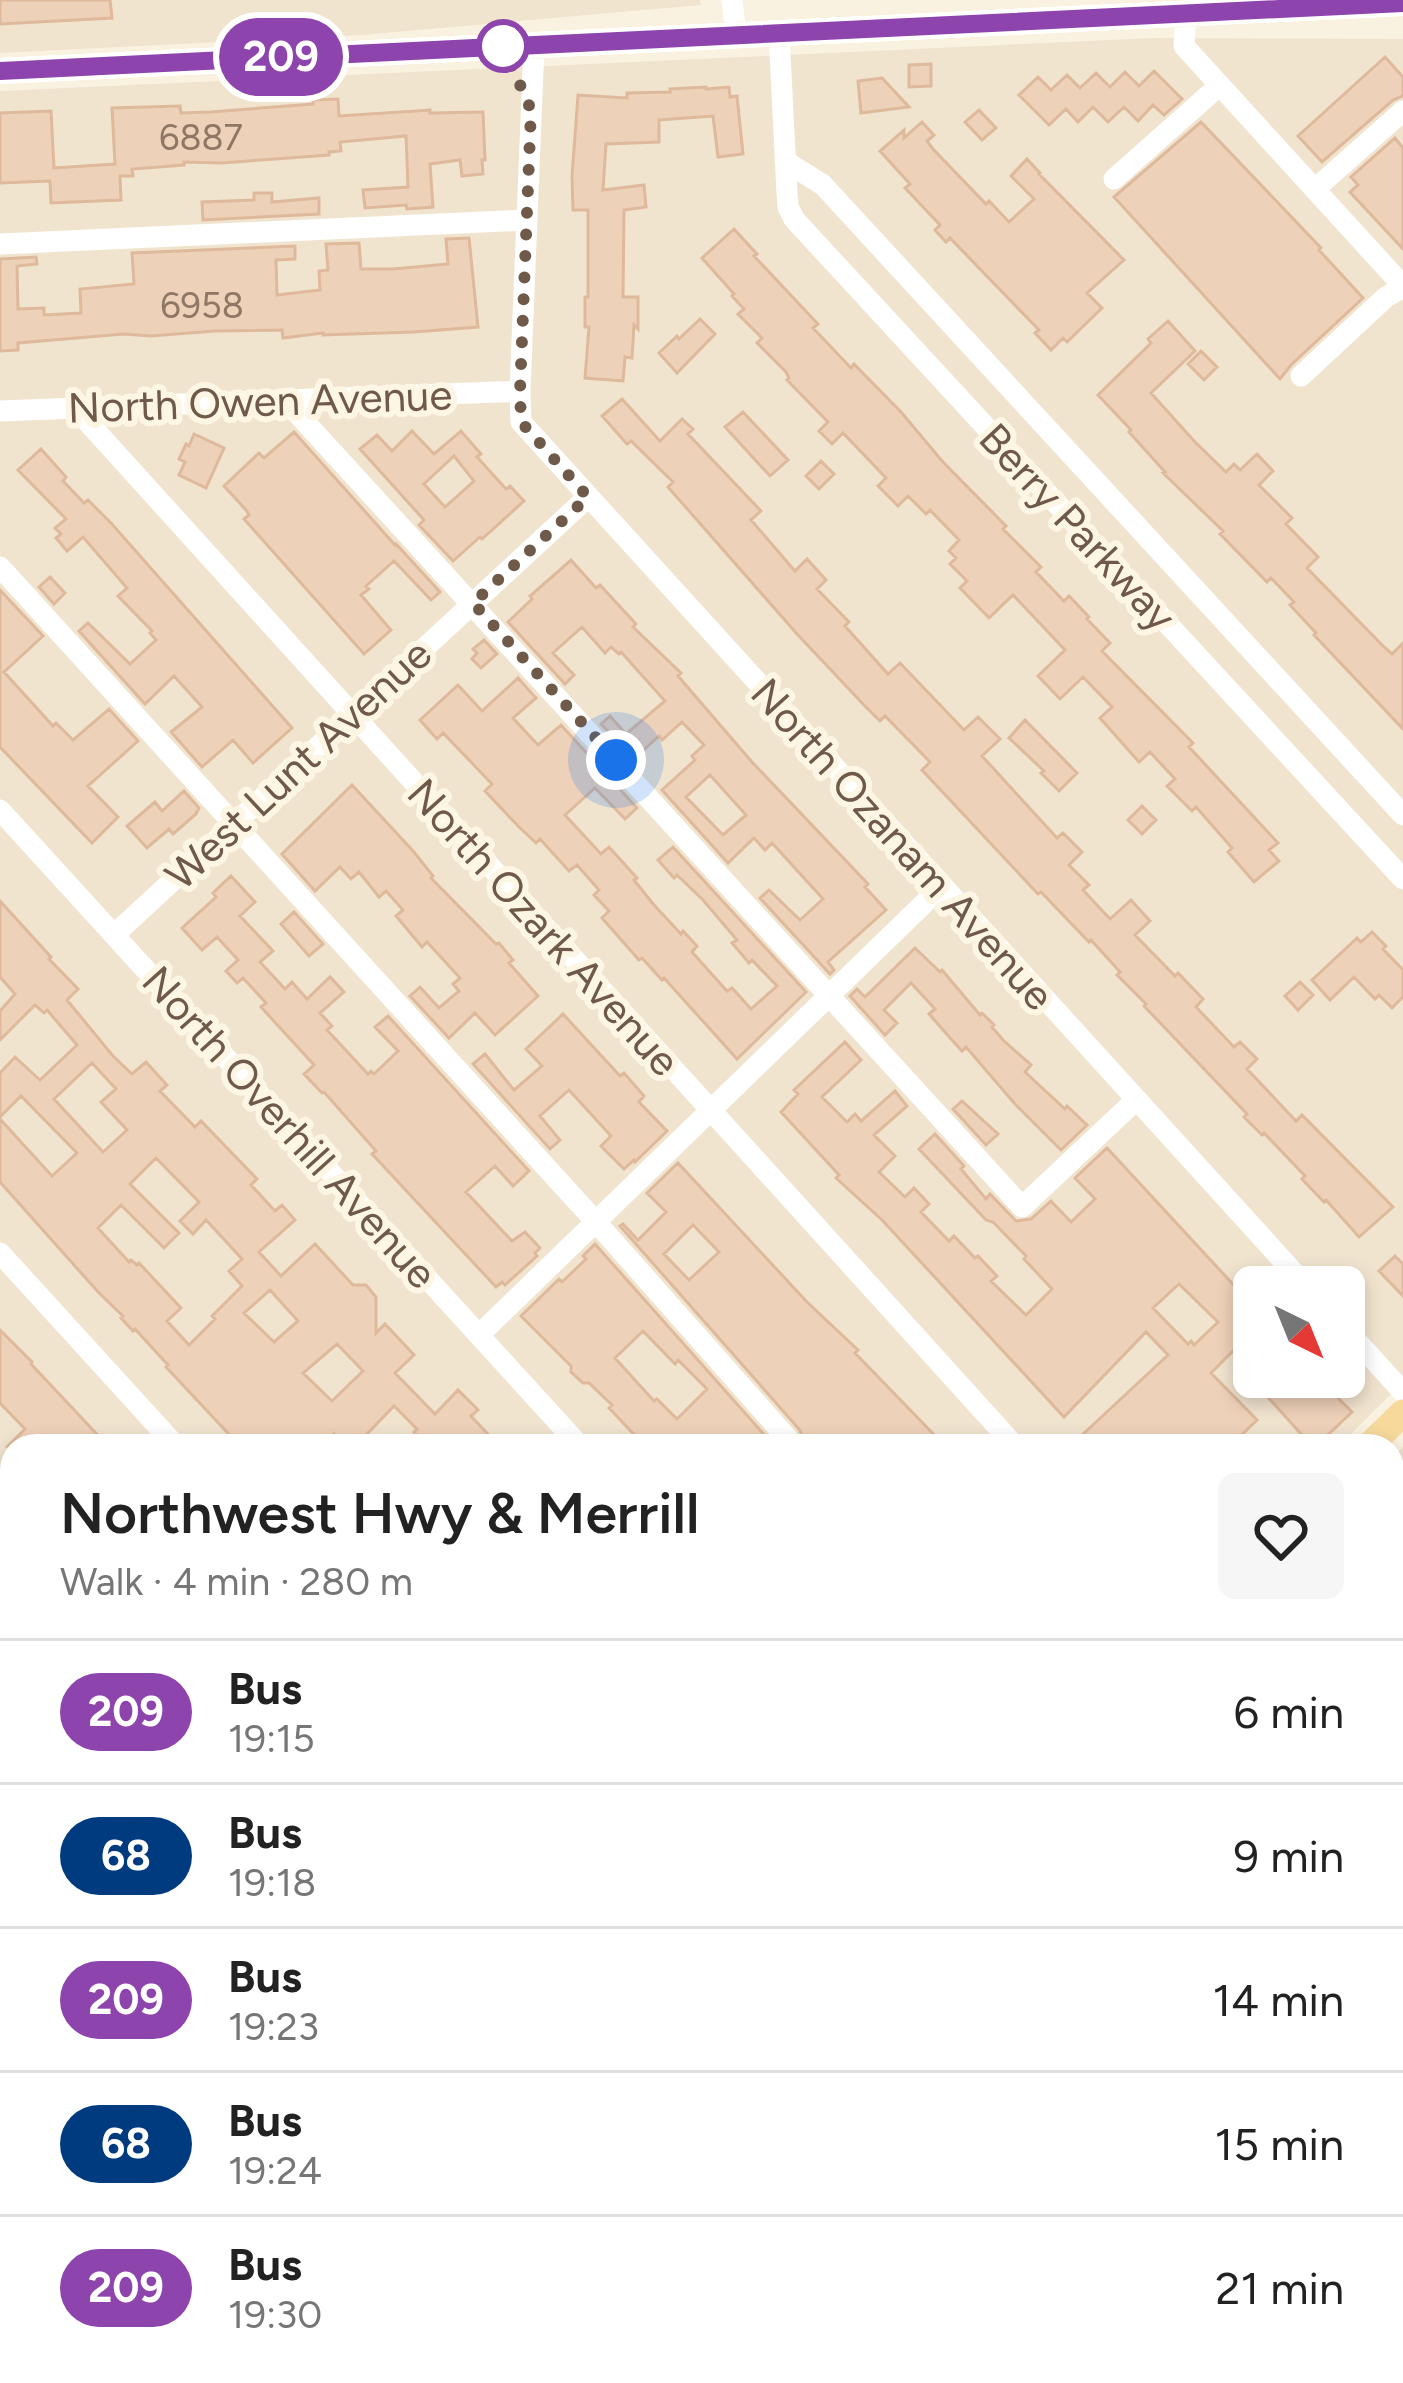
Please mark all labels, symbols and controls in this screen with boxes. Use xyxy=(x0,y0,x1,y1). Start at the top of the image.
line badge: 209 xyxy=(212,18,350,96)
unlabelled marker xyxy=(478,21,528,71)
text: 209 xyxy=(243,31,319,82)
house number: 6887 xyxy=(159,116,243,159)
house number: 6958 xyxy=(160,284,244,327)
street label: North Owen Avenue xyxy=(67,369,453,434)
street label: Berry Parkway xyxy=(969,413,1187,642)
street label: West Lunt Avenue xyxy=(155,628,442,900)
street label: North Ozanam Avenue xyxy=(740,668,1065,1021)
your location xyxy=(586,730,646,790)
street label: North Ozark Avenue xyxy=(397,768,691,1086)
street label: North Overhill Avenue xyxy=(132,956,448,1299)
north arrow xyxy=(1233,1266,1365,1398)
map controls xyxy=(1233,1266,1365,1398)
button: heart xyxy=(1218,1473,1344,1599)
text: Northwest Hwy & Merrill xyxy=(60,1479,699,1547)
text: Walk · 4 min · 280 m xyxy=(60,1558,413,1605)
text: Bus xyxy=(228,1661,302,1715)
text: 6 min xyxy=(1234,1685,1344,1739)
text: 209 xyxy=(88,1686,164,1737)
text: 19:15 xyxy=(228,1715,315,1762)
text: Bus xyxy=(228,1805,302,1859)
text: 9 min xyxy=(1234,1829,1344,1883)
text: 68 xyxy=(101,1830,151,1881)
text: 19:18 xyxy=(228,1859,316,1906)
text: Bus xyxy=(228,1949,302,2003)
text: 14 min xyxy=(1213,1973,1344,2027)
text: 209 xyxy=(88,1974,164,2025)
text: 19:23 xyxy=(228,2003,319,2050)
text: Bus xyxy=(228,2093,302,2147)
text: 15 min xyxy=(1215,2117,1344,2171)
text: 68 xyxy=(101,2118,151,2169)
text: 19:24 xyxy=(228,2147,322,2194)
text: Bus xyxy=(228,2237,302,2291)
text: 21 min xyxy=(1215,2261,1344,2315)
text: 209 xyxy=(88,2262,164,2313)
text: 19:30 xyxy=(228,2291,322,2338)

